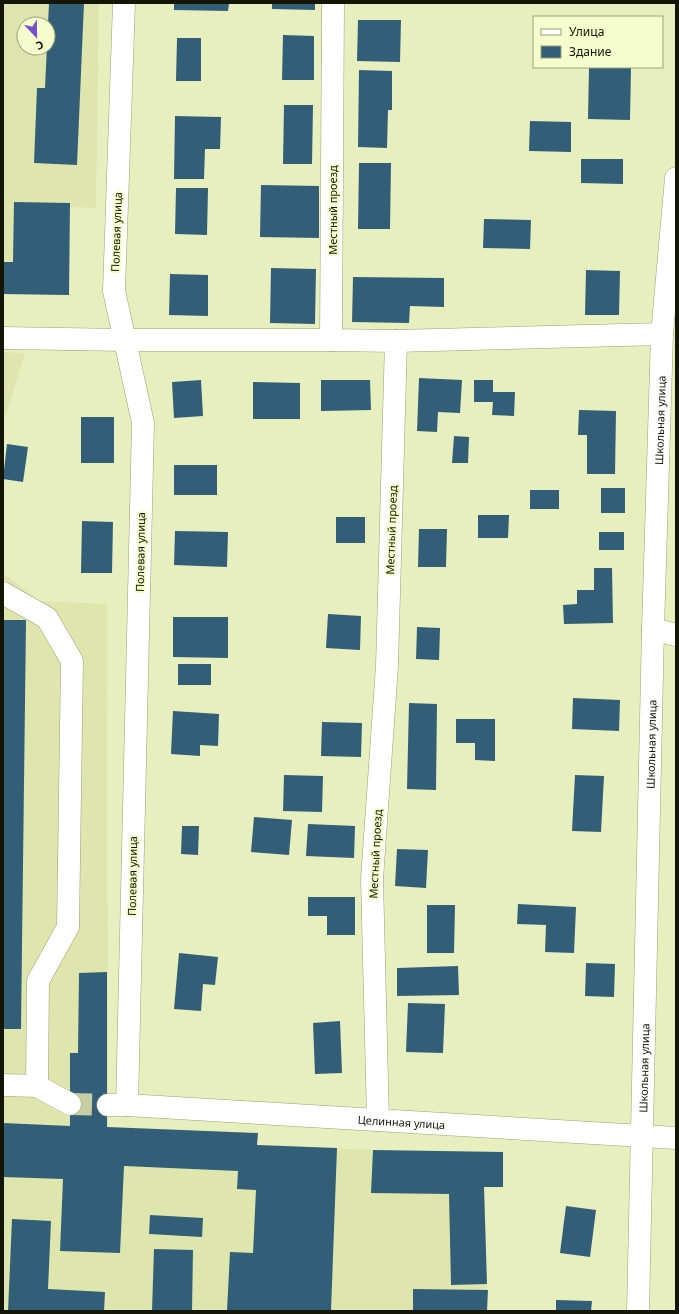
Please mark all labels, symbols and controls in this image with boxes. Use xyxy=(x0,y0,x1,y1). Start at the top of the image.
north arrow xyxy=(16,16,56,56)
legend xyxy=(533,16,663,68)
text: Улица xyxy=(569,23,604,40)
text: С xyxy=(34,37,46,54)
text: Здание xyxy=(569,43,612,60)
street label: Местный проезд xyxy=(325,165,340,255)
street label: Полевая улица xyxy=(107,192,125,272)
street label: Школьная улица xyxy=(651,375,668,465)
street label: Местный проезд xyxy=(382,485,400,575)
street label: Полевая улица xyxy=(132,512,148,592)
street label: Школьная улица xyxy=(642,699,659,789)
street label: Местный проезд xyxy=(365,809,385,899)
street label: Полевая улица xyxy=(124,836,140,916)
street label: Школьная улица xyxy=(635,1023,652,1113)
street label: Целинная улица xyxy=(357,1111,446,1132)

